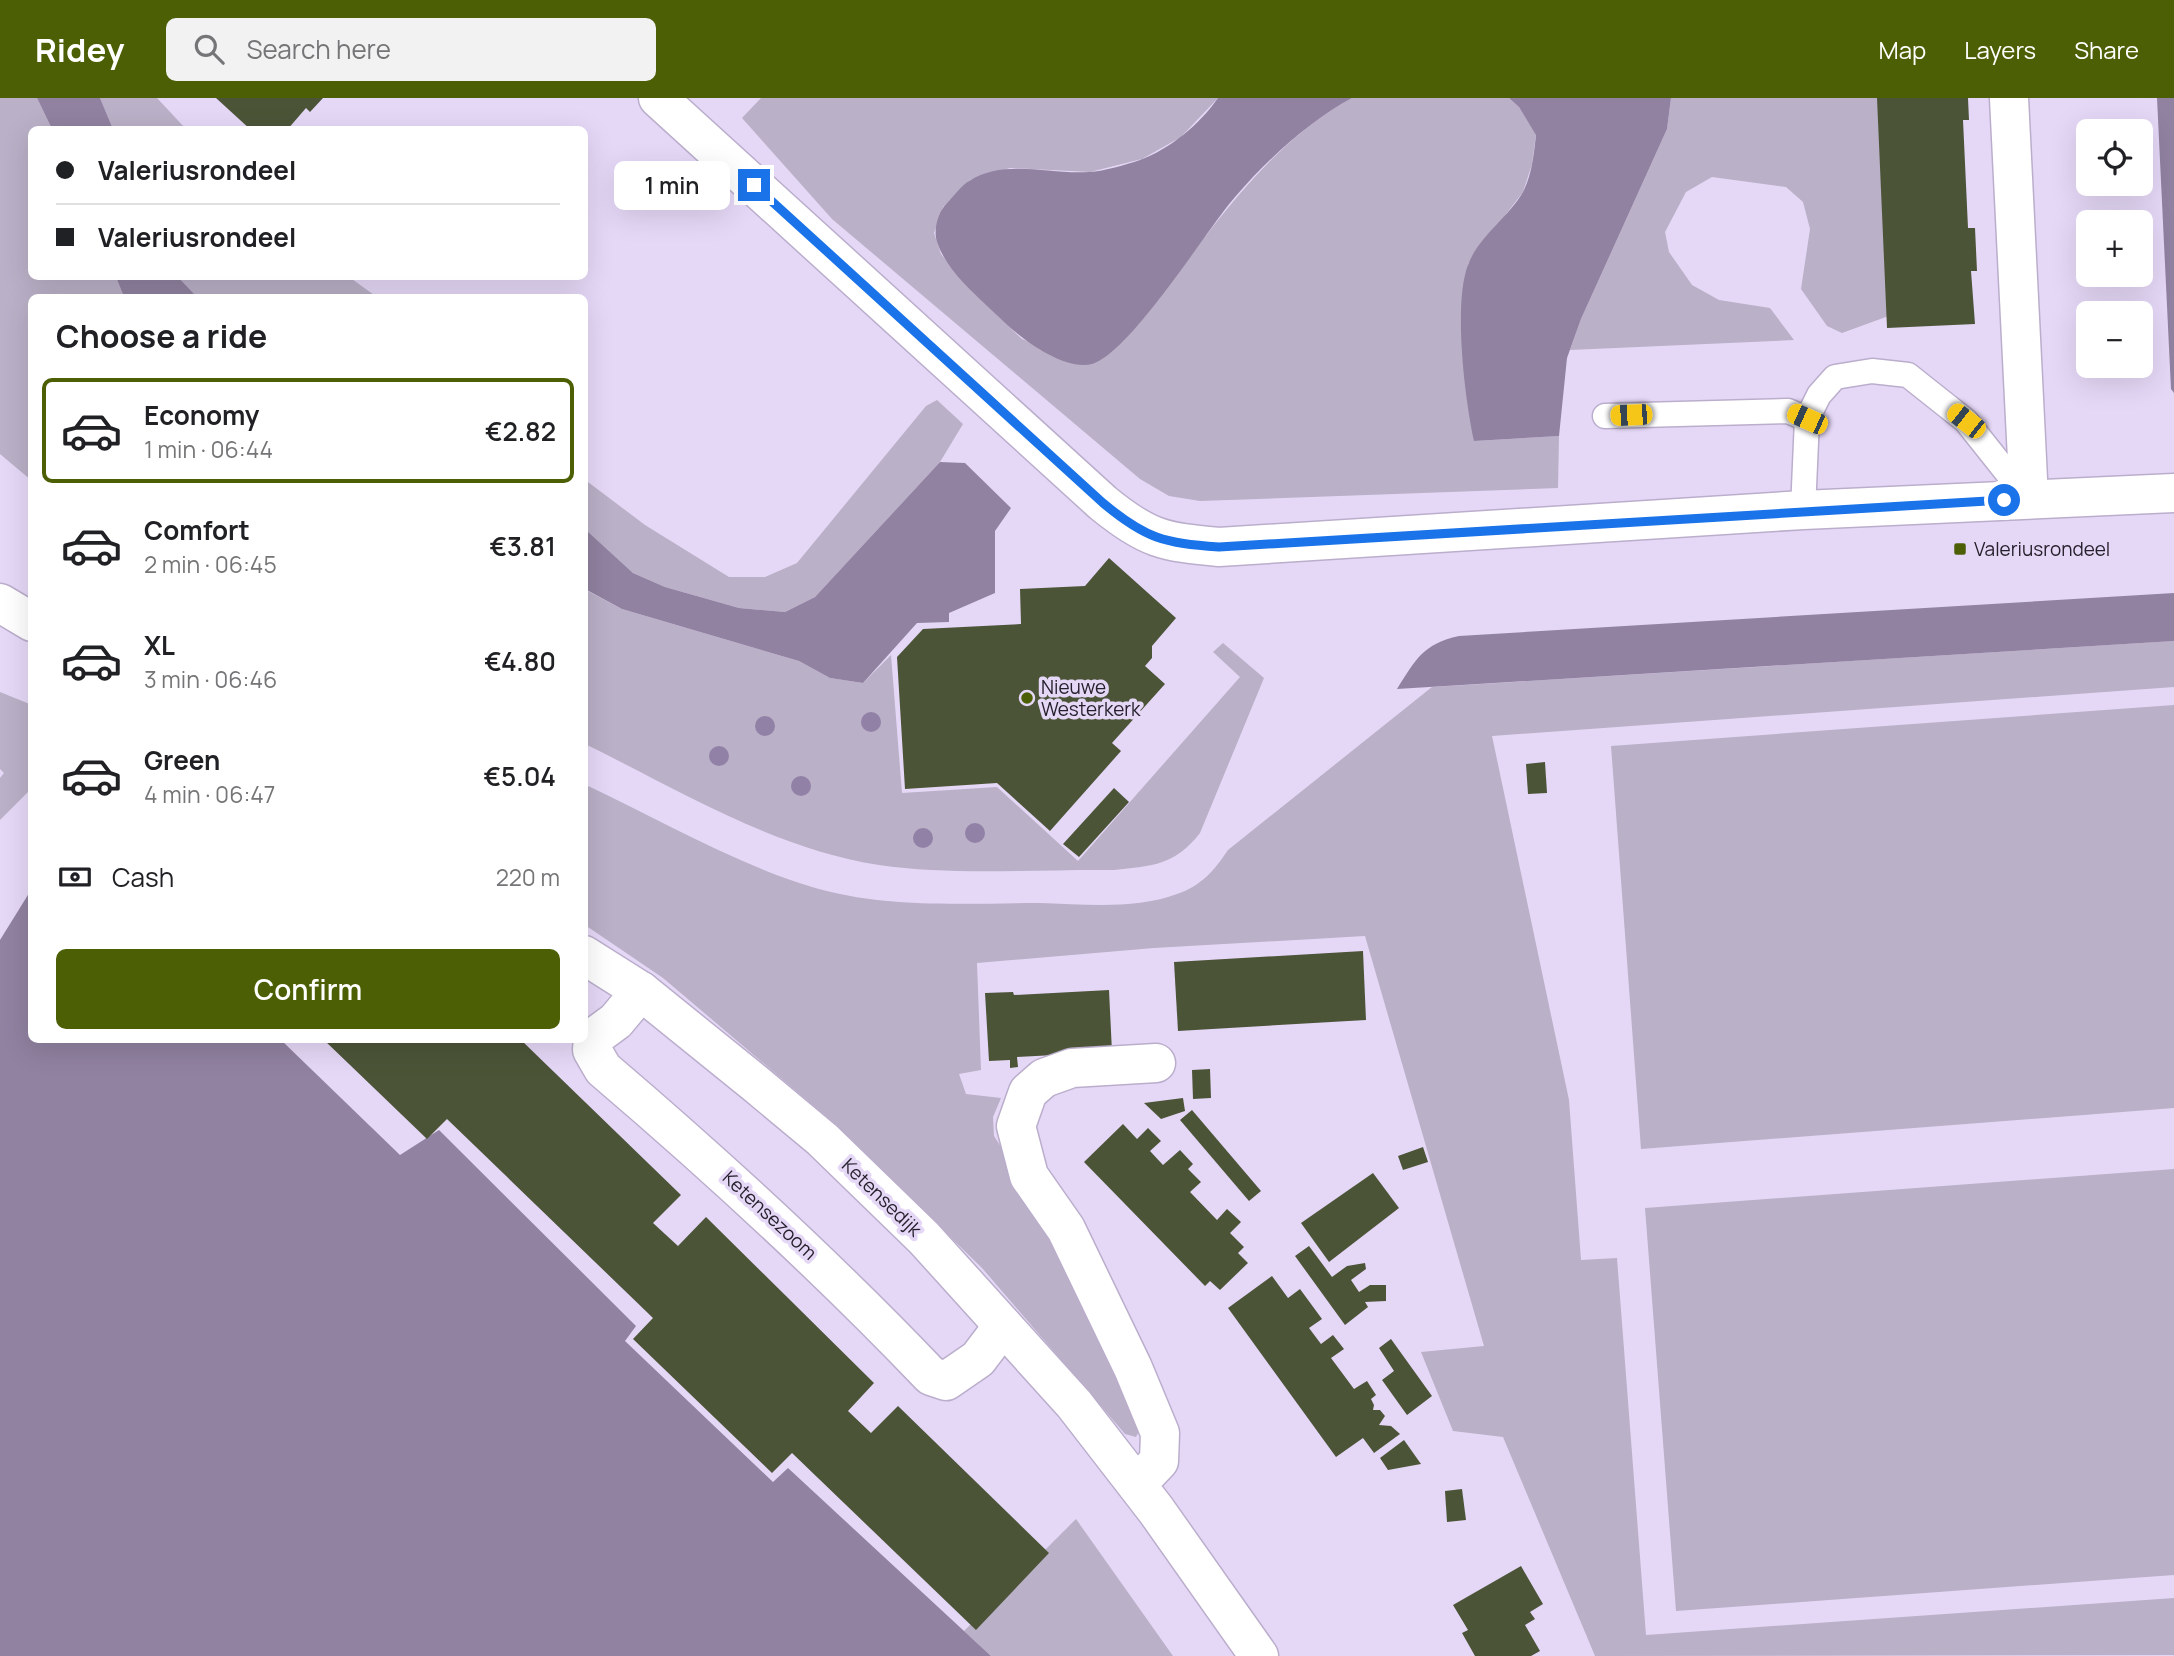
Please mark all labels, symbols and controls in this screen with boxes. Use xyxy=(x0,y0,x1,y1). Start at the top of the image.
search box xyxy=(166,18,656,81)
text: Ridey xyxy=(35,27,124,72)
icon: search xyxy=(190,30,228,68)
text: Search here xyxy=(246,31,391,67)
text: Map xyxy=(1879,33,1926,66)
text: Layers xyxy=(1964,33,2036,66)
text: Share xyxy=(2074,33,2139,66)
map controls xyxy=(2076,119,2153,378)
button: locate xyxy=(2076,119,2153,196)
text: Valeriusrondeel xyxy=(98,152,296,188)
callout: 1 min xyxy=(614,160,730,210)
text: 1 min xyxy=(645,169,699,201)
route end xyxy=(738,169,770,201)
button: + xyxy=(2076,210,2153,287)
text: Valeriusrondeel xyxy=(98,219,296,255)
button: − xyxy=(2076,301,2153,378)
text: Choose a ride xyxy=(56,314,267,358)
text: Economy xyxy=(144,397,259,433)
icon: car xyxy=(60,399,123,462)
car xyxy=(1943,400,1990,442)
car xyxy=(1784,401,1831,437)
car xyxy=(1610,404,1653,426)
text: €2.82 xyxy=(485,413,556,449)
text: 1 min · 06:44 xyxy=(144,433,273,465)
route start xyxy=(1988,484,2020,516)
text: Comfort xyxy=(144,512,250,548)
icon: car xyxy=(60,514,123,577)
text: €3.81 xyxy=(490,528,556,564)
place label: Valeriusrondeel xyxy=(1974,536,2110,562)
marker: Valeriusrondeel xyxy=(1952,541,1968,557)
text: 2 min · 06:45 xyxy=(144,548,277,580)
text: XL xyxy=(144,627,175,663)
icon: car xyxy=(60,629,123,692)
text: €4.80 xyxy=(484,643,556,679)
text: 3 min · 06:46 xyxy=(144,663,277,695)
place label: Nieuwe Westerkerk xyxy=(1041,674,1141,722)
marker: Nieuwe Westerkerk xyxy=(1019,690,1035,706)
text: Green xyxy=(144,742,220,778)
icon: car xyxy=(60,744,123,807)
text: €5.04 xyxy=(484,758,556,794)
text: 4 min · 06:47 xyxy=(144,778,275,810)
icon: cash xyxy=(56,858,94,896)
text: Cash xyxy=(112,859,174,895)
text: 220 m xyxy=(496,861,560,893)
button: Confirm xyxy=(56,949,560,1029)
street label: Ketensedijk xyxy=(836,1152,928,1242)
street label: Ketensezoom xyxy=(717,1165,823,1265)

